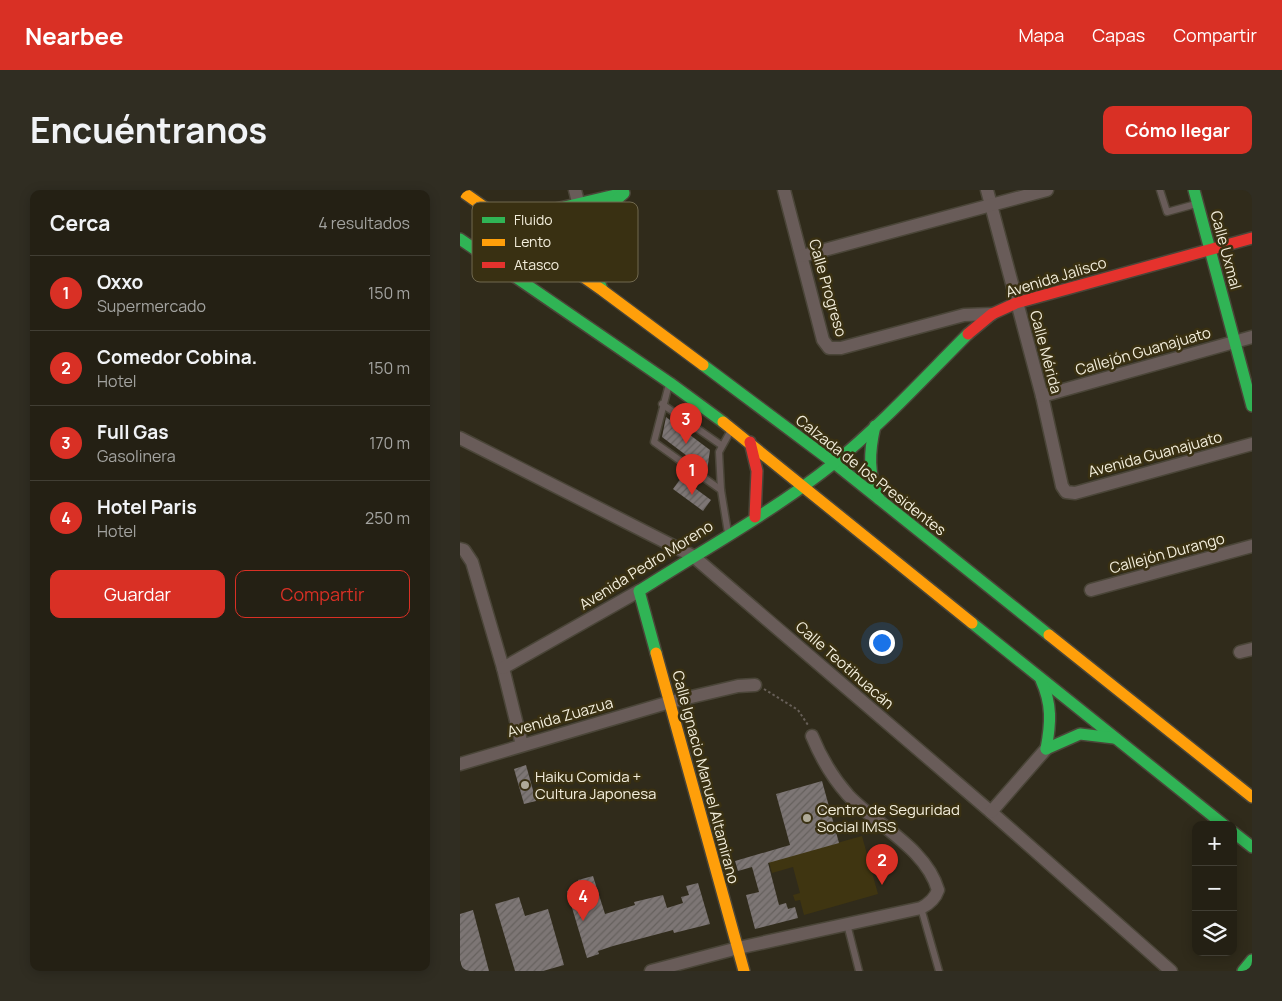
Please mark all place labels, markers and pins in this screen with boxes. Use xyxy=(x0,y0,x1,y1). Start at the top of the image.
pin: 3 xyxy=(670,403,702,444)
pin: 1 xyxy=(676,454,708,495)
place label: Haiku Comida + Cultura Japonesa xyxy=(535,766,656,804)
marker: Haiku Comida + Cultura Japonesa xyxy=(519,779,531,791)
place label: Centro de Seguridad Social IMSS xyxy=(817,799,960,837)
marker: Centro de Seguridad Social IMSS xyxy=(801,812,813,824)
pin: 2 xyxy=(866,844,898,885)
pin: 4 xyxy=(567,880,599,921)

